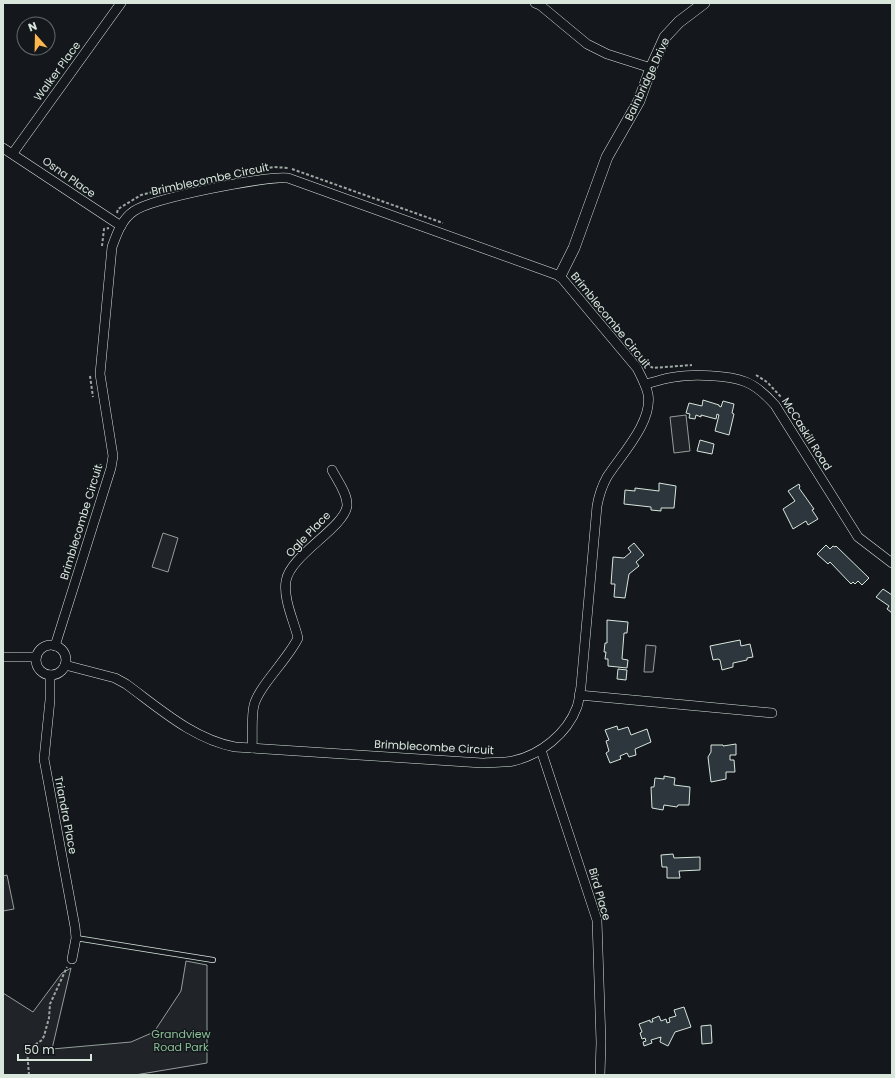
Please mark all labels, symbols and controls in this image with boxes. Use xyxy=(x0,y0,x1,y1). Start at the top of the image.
north arrow xyxy=(16,16,56,56)
text: N xyxy=(26,18,39,36)
street label: Bainbridge Drive xyxy=(621,35,673,123)
street label: Walker Place xyxy=(30,38,84,104)
street label: Osna Place xyxy=(39,153,99,201)
street label: Brimblecombe Circuit xyxy=(150,159,270,199)
street label: Brimblecombe Circuit xyxy=(567,268,655,372)
street label: McCaskill Road xyxy=(778,395,836,473)
street label: Brimblecombe Circuit xyxy=(56,462,106,582)
street label: Ogle Place xyxy=(282,507,334,561)
street label: Brimblecombe Circuit xyxy=(374,736,494,758)
street label: Triandra Place xyxy=(51,775,81,856)
street label: Bird Place xyxy=(585,866,615,922)
park label: Grandview Road Park xyxy=(151,1026,211,1055)
scale bar xyxy=(18,1036,91,1062)
text: 50 m xyxy=(24,1041,55,1058)

